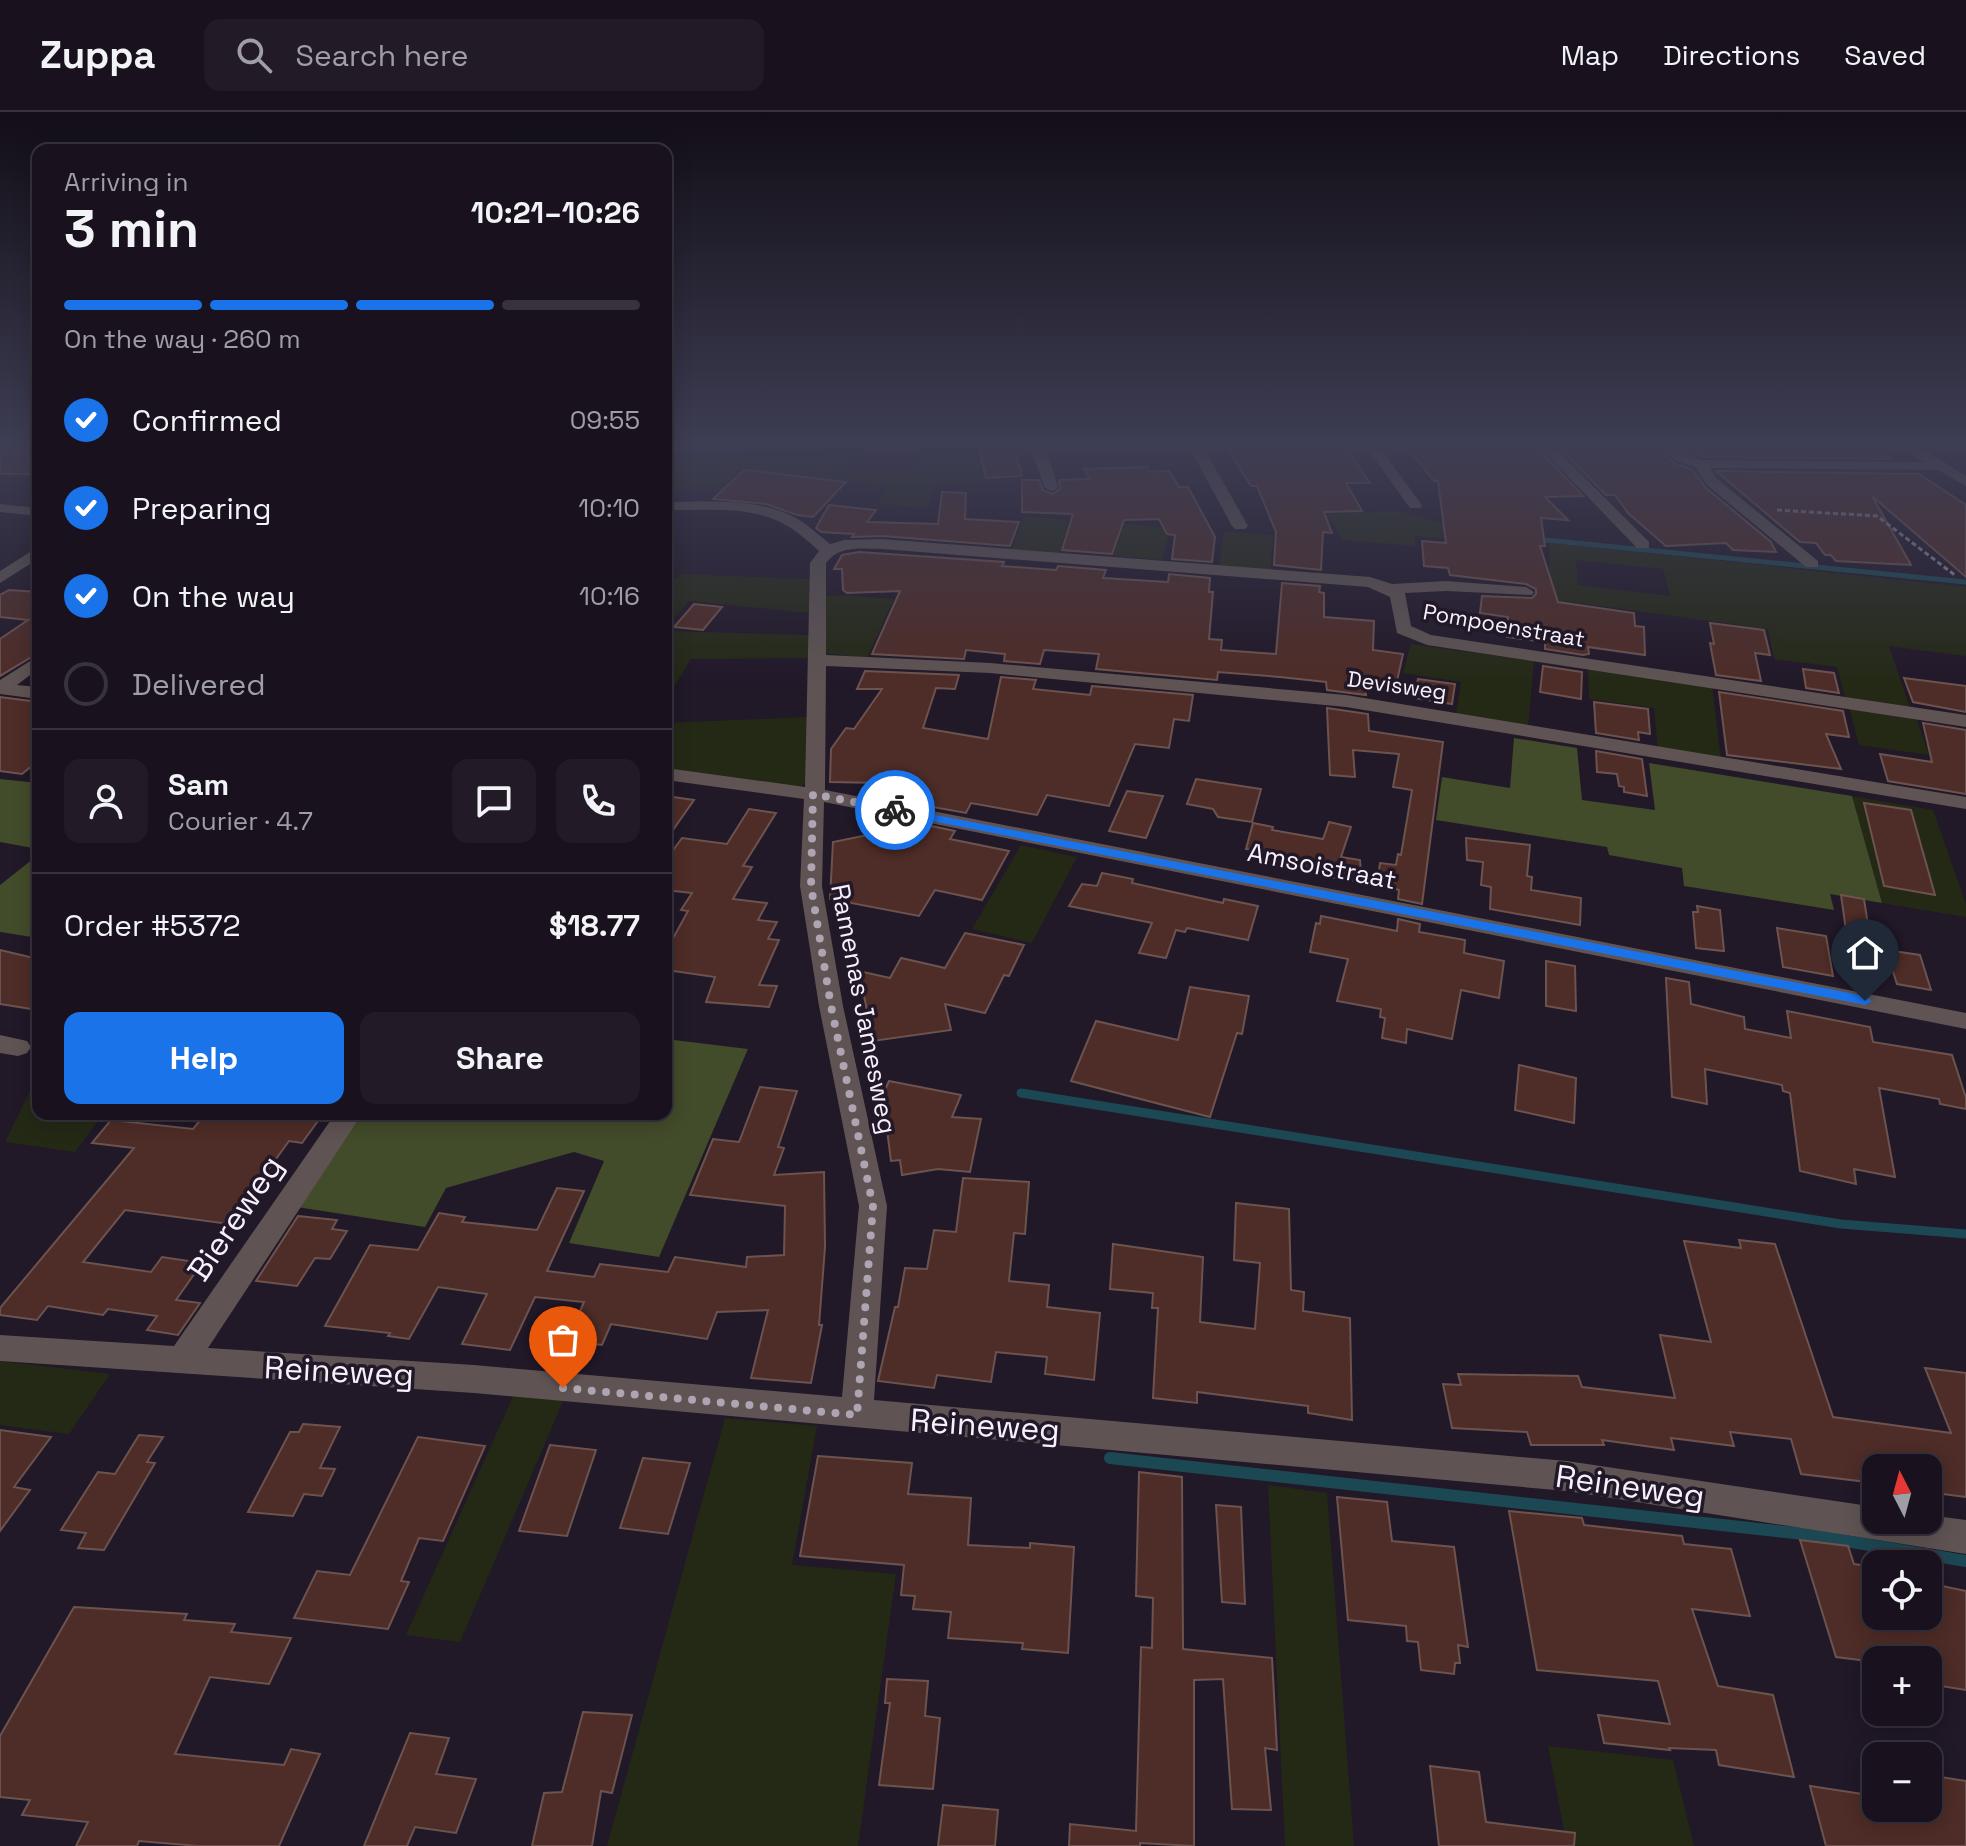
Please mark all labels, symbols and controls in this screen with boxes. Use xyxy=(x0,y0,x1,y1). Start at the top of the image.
search box xyxy=(204,19,764,91)
text: Zuppa xyxy=(40,31,156,79)
icon: search xyxy=(232,33,276,77)
text: Search here xyxy=(296,36,468,75)
text: Map xyxy=(1561,37,1619,73)
text: Directions xyxy=(1663,37,1800,73)
text: Saved xyxy=(1844,37,1926,73)
text: Arriving in xyxy=(64,165,188,199)
text: 10:21–10:26 xyxy=(471,193,640,232)
text: 3 min xyxy=(64,196,199,262)
text: On the way · 260 m xyxy=(64,322,301,356)
icon: check xyxy=(64,398,108,442)
text: Confirmed xyxy=(132,401,282,440)
text: 09:55 xyxy=(570,403,640,437)
icon: check xyxy=(64,486,108,530)
text: Preparing xyxy=(132,489,271,528)
text: 10:10 xyxy=(578,491,640,525)
icon: check xyxy=(64,574,108,618)
text: On the way xyxy=(132,577,295,616)
text: 10:16 xyxy=(579,579,640,613)
street label: Pompoenstraat xyxy=(1421,597,1587,653)
street label: Devisweg xyxy=(1345,664,1449,706)
text: Delivered xyxy=(132,665,266,704)
button: person xyxy=(64,759,148,843)
button: chat xyxy=(452,759,536,843)
button: phone xyxy=(556,759,640,843)
text: Sam xyxy=(168,765,229,804)
courier xyxy=(855,770,935,850)
icon: bike xyxy=(873,788,917,832)
text: Courier · 4.7 xyxy=(168,804,313,838)
street label: Amsoistraat xyxy=(1245,835,1399,897)
street label: Ramenas Jamesweg xyxy=(823,881,905,1137)
text: Order #5372 xyxy=(64,906,241,945)
text: $18.77 xyxy=(549,906,640,945)
pin xyxy=(1831,919,1899,1001)
icon: home xyxy=(1843,931,1887,975)
button: Help xyxy=(64,1012,344,1104)
button: Share xyxy=(360,1012,640,1104)
street label: Biereweg xyxy=(178,1148,292,1288)
pin xyxy=(529,1306,597,1388)
icon: bag xyxy=(541,1318,585,1362)
street label: Reineweg xyxy=(263,1347,415,1395)
street label: Reineweg xyxy=(909,1400,1061,1450)
north arrow xyxy=(1862,1454,1942,1534)
map controls xyxy=(1862,1454,1942,1822)
street label: Reineweg xyxy=(1553,1456,1707,1516)
button: locate xyxy=(1862,1550,1942,1630)
button: + xyxy=(1862,1646,1942,1726)
button: − xyxy=(1862,1742,1942,1822)

